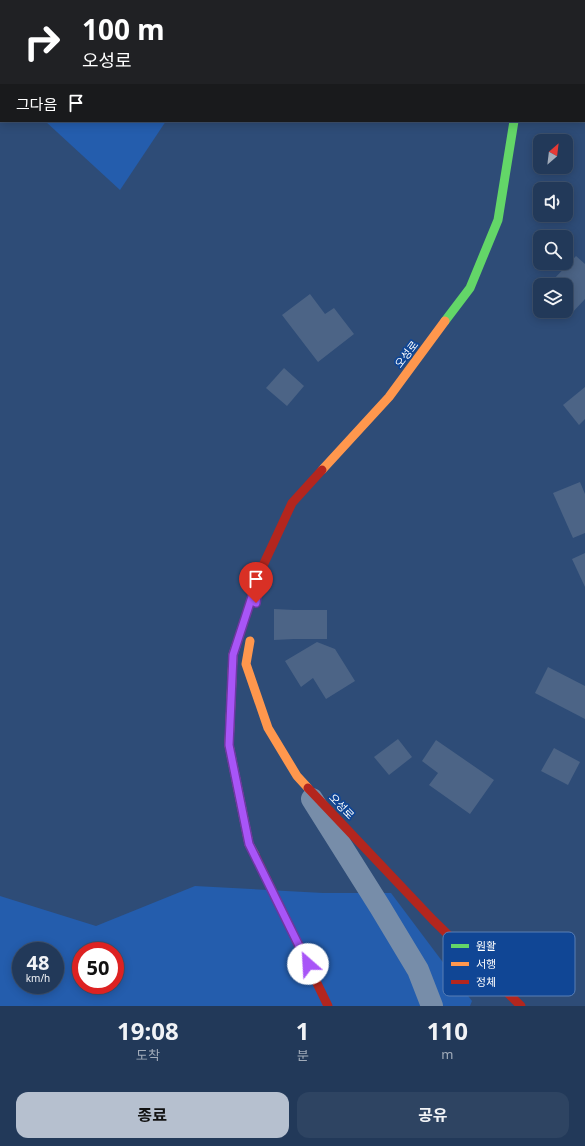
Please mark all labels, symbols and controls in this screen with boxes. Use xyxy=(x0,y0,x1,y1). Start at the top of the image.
text: 100 m xyxy=(82,10,165,48)
icon: right xyxy=(16,16,68,68)
text: 오성로 xyxy=(82,48,132,72)
icon: arrive xyxy=(65,92,87,114)
text: 그다음 xyxy=(16,94,57,114)
north arrow xyxy=(533,134,573,174)
map controls xyxy=(533,134,573,318)
button: sound xyxy=(533,182,573,222)
button: search xyxy=(533,230,573,270)
button: layers xyxy=(533,278,573,318)
street label: 오성로 xyxy=(391,337,421,371)
pin xyxy=(239,562,273,603)
icon: arrive xyxy=(245,568,267,590)
street label: 오성로 xyxy=(326,790,358,822)
legend xyxy=(443,932,575,996)
text: 원활 xyxy=(476,938,496,953)
speed limit sign: 50 xyxy=(72,942,124,994)
position arrow xyxy=(287,943,329,985)
text: 48 xyxy=(27,949,49,976)
text: 서행 xyxy=(476,956,496,971)
text: km/h xyxy=(26,971,50,985)
text: 정체 xyxy=(476,974,496,989)
text: 19:08 xyxy=(117,1014,179,1047)
text: 1 xyxy=(296,1014,310,1047)
text: 110 xyxy=(427,1014,468,1047)
text: m xyxy=(441,1045,453,1063)
text: 도착 xyxy=(136,1046,160,1064)
text: 분 xyxy=(297,1046,309,1064)
button: 종료 xyxy=(16,1092,289,1138)
button: 공유 xyxy=(297,1092,569,1138)

